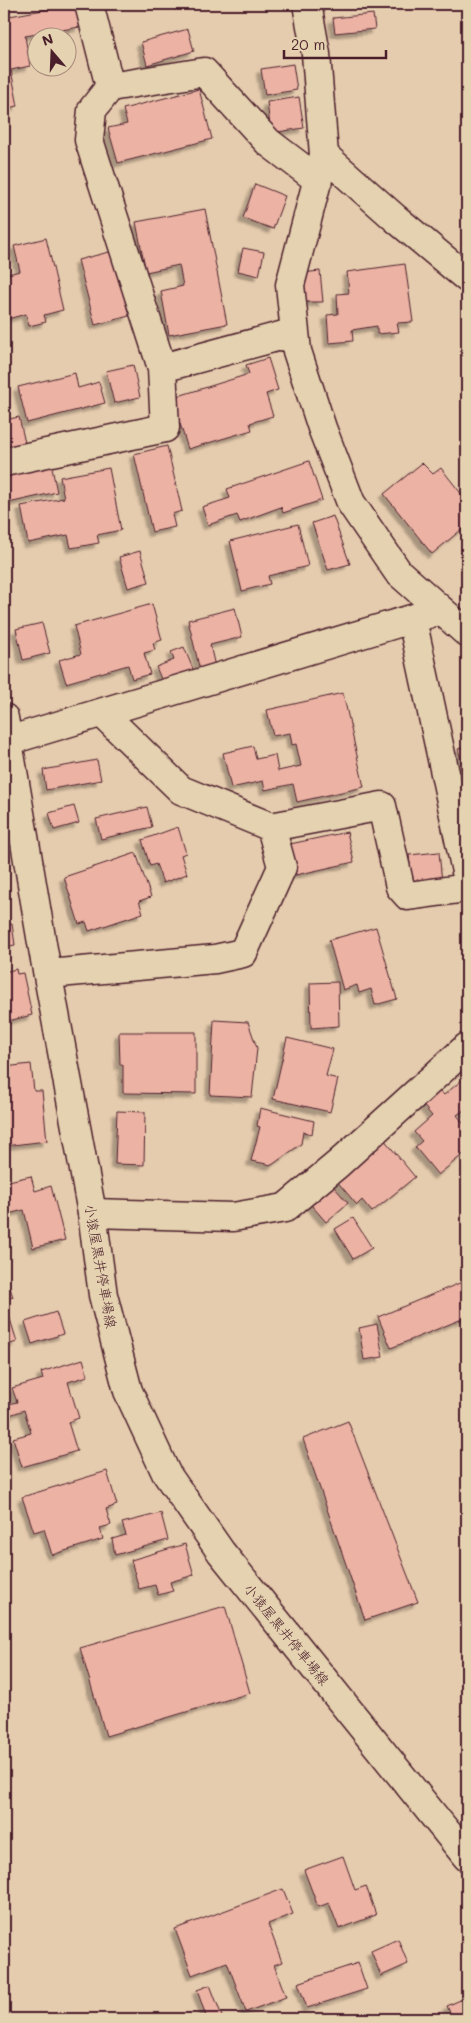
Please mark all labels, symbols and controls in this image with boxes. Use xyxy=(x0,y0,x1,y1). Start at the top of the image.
north arrow xyxy=(28,28,78,78)
scale bar xyxy=(284,28,386,60)
text: N xyxy=(39,29,56,50)
text: 20 m xyxy=(291,34,325,54)
street label: 小猿屋黒井停車場線 xyxy=(81,1202,121,1330)
street label: 小猿屋黒井停車場線 xyxy=(240,1579,334,1689)

